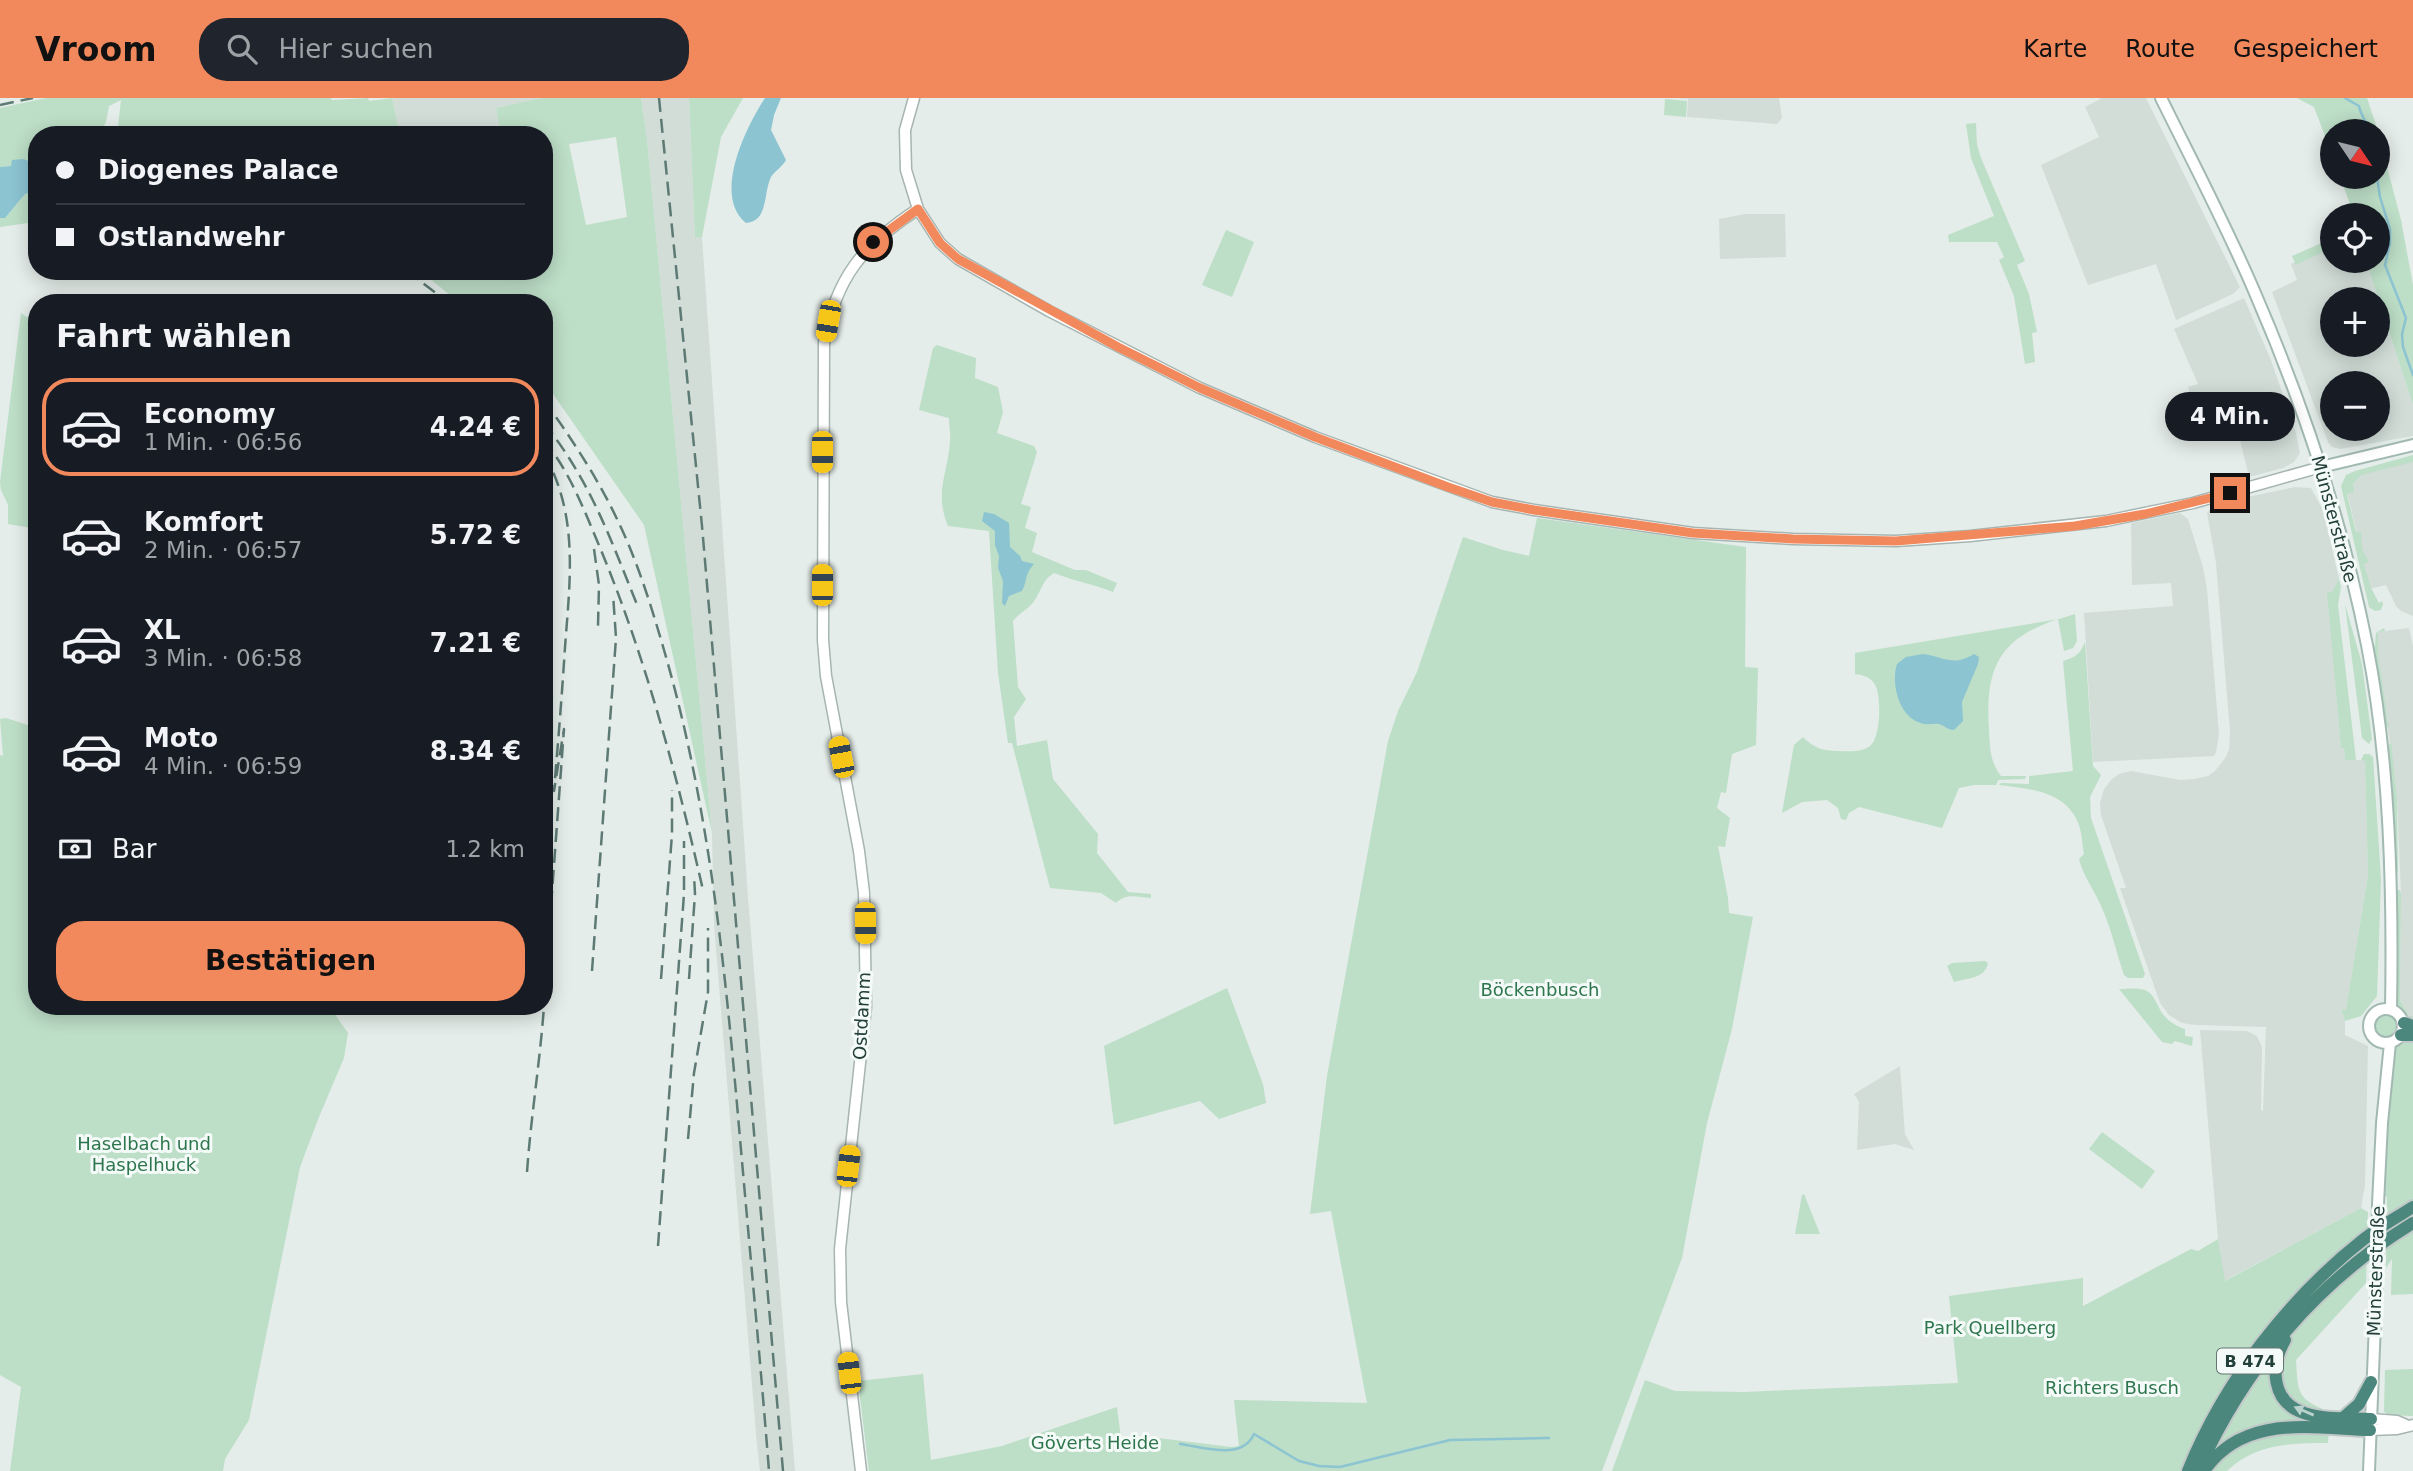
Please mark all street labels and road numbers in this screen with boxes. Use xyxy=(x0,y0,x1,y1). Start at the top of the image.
street label: Münsterstraße xyxy=(2307,453,2362,585)
street label: Ostdamm xyxy=(849,971,874,1061)
street label: Münsterstraße xyxy=(2363,1205,2388,1337)
road number: B 474 xyxy=(2217,1348,2283,1373)

